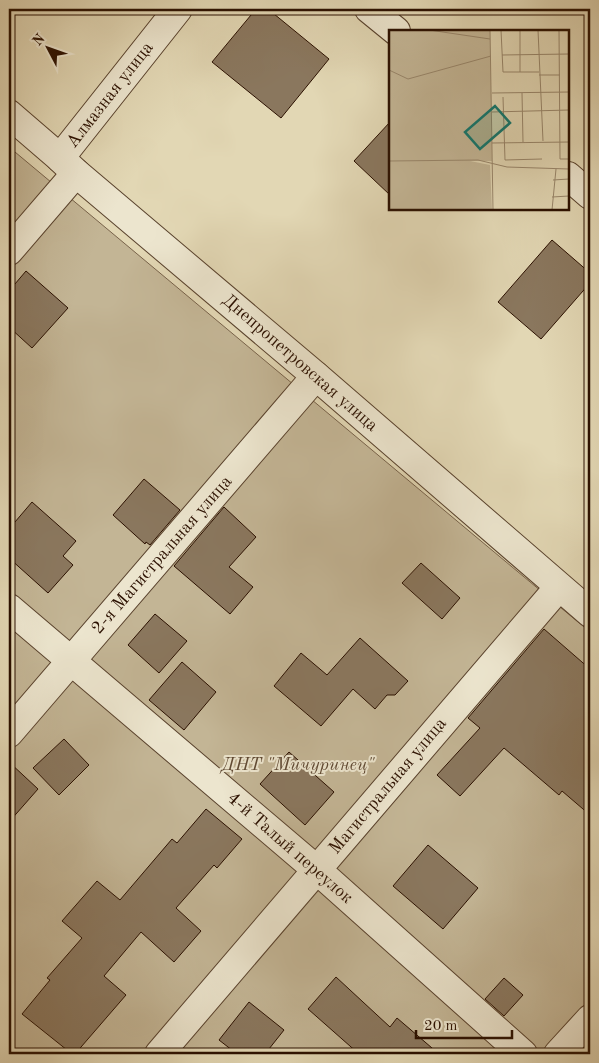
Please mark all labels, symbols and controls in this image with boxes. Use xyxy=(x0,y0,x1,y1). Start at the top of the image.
north arrow xyxy=(22,22,72,72)
inset map xyxy=(389,30,569,210)
text: N xyxy=(30,31,48,49)
street label: Алмазная улица xyxy=(63,39,157,151)
street label: Днепропетровская улица xyxy=(219,291,381,435)
street label: 2-я Магистральная улица xyxy=(89,472,236,638)
street label: Магистральная улица xyxy=(326,714,450,858)
park label: ДНТ "Мичуринец" xyxy=(220,756,375,774)
street label: 4-й Талый переулок xyxy=(224,789,356,907)
scale bar xyxy=(416,1008,513,1040)
text: 20 m xyxy=(424,1019,458,1034)

